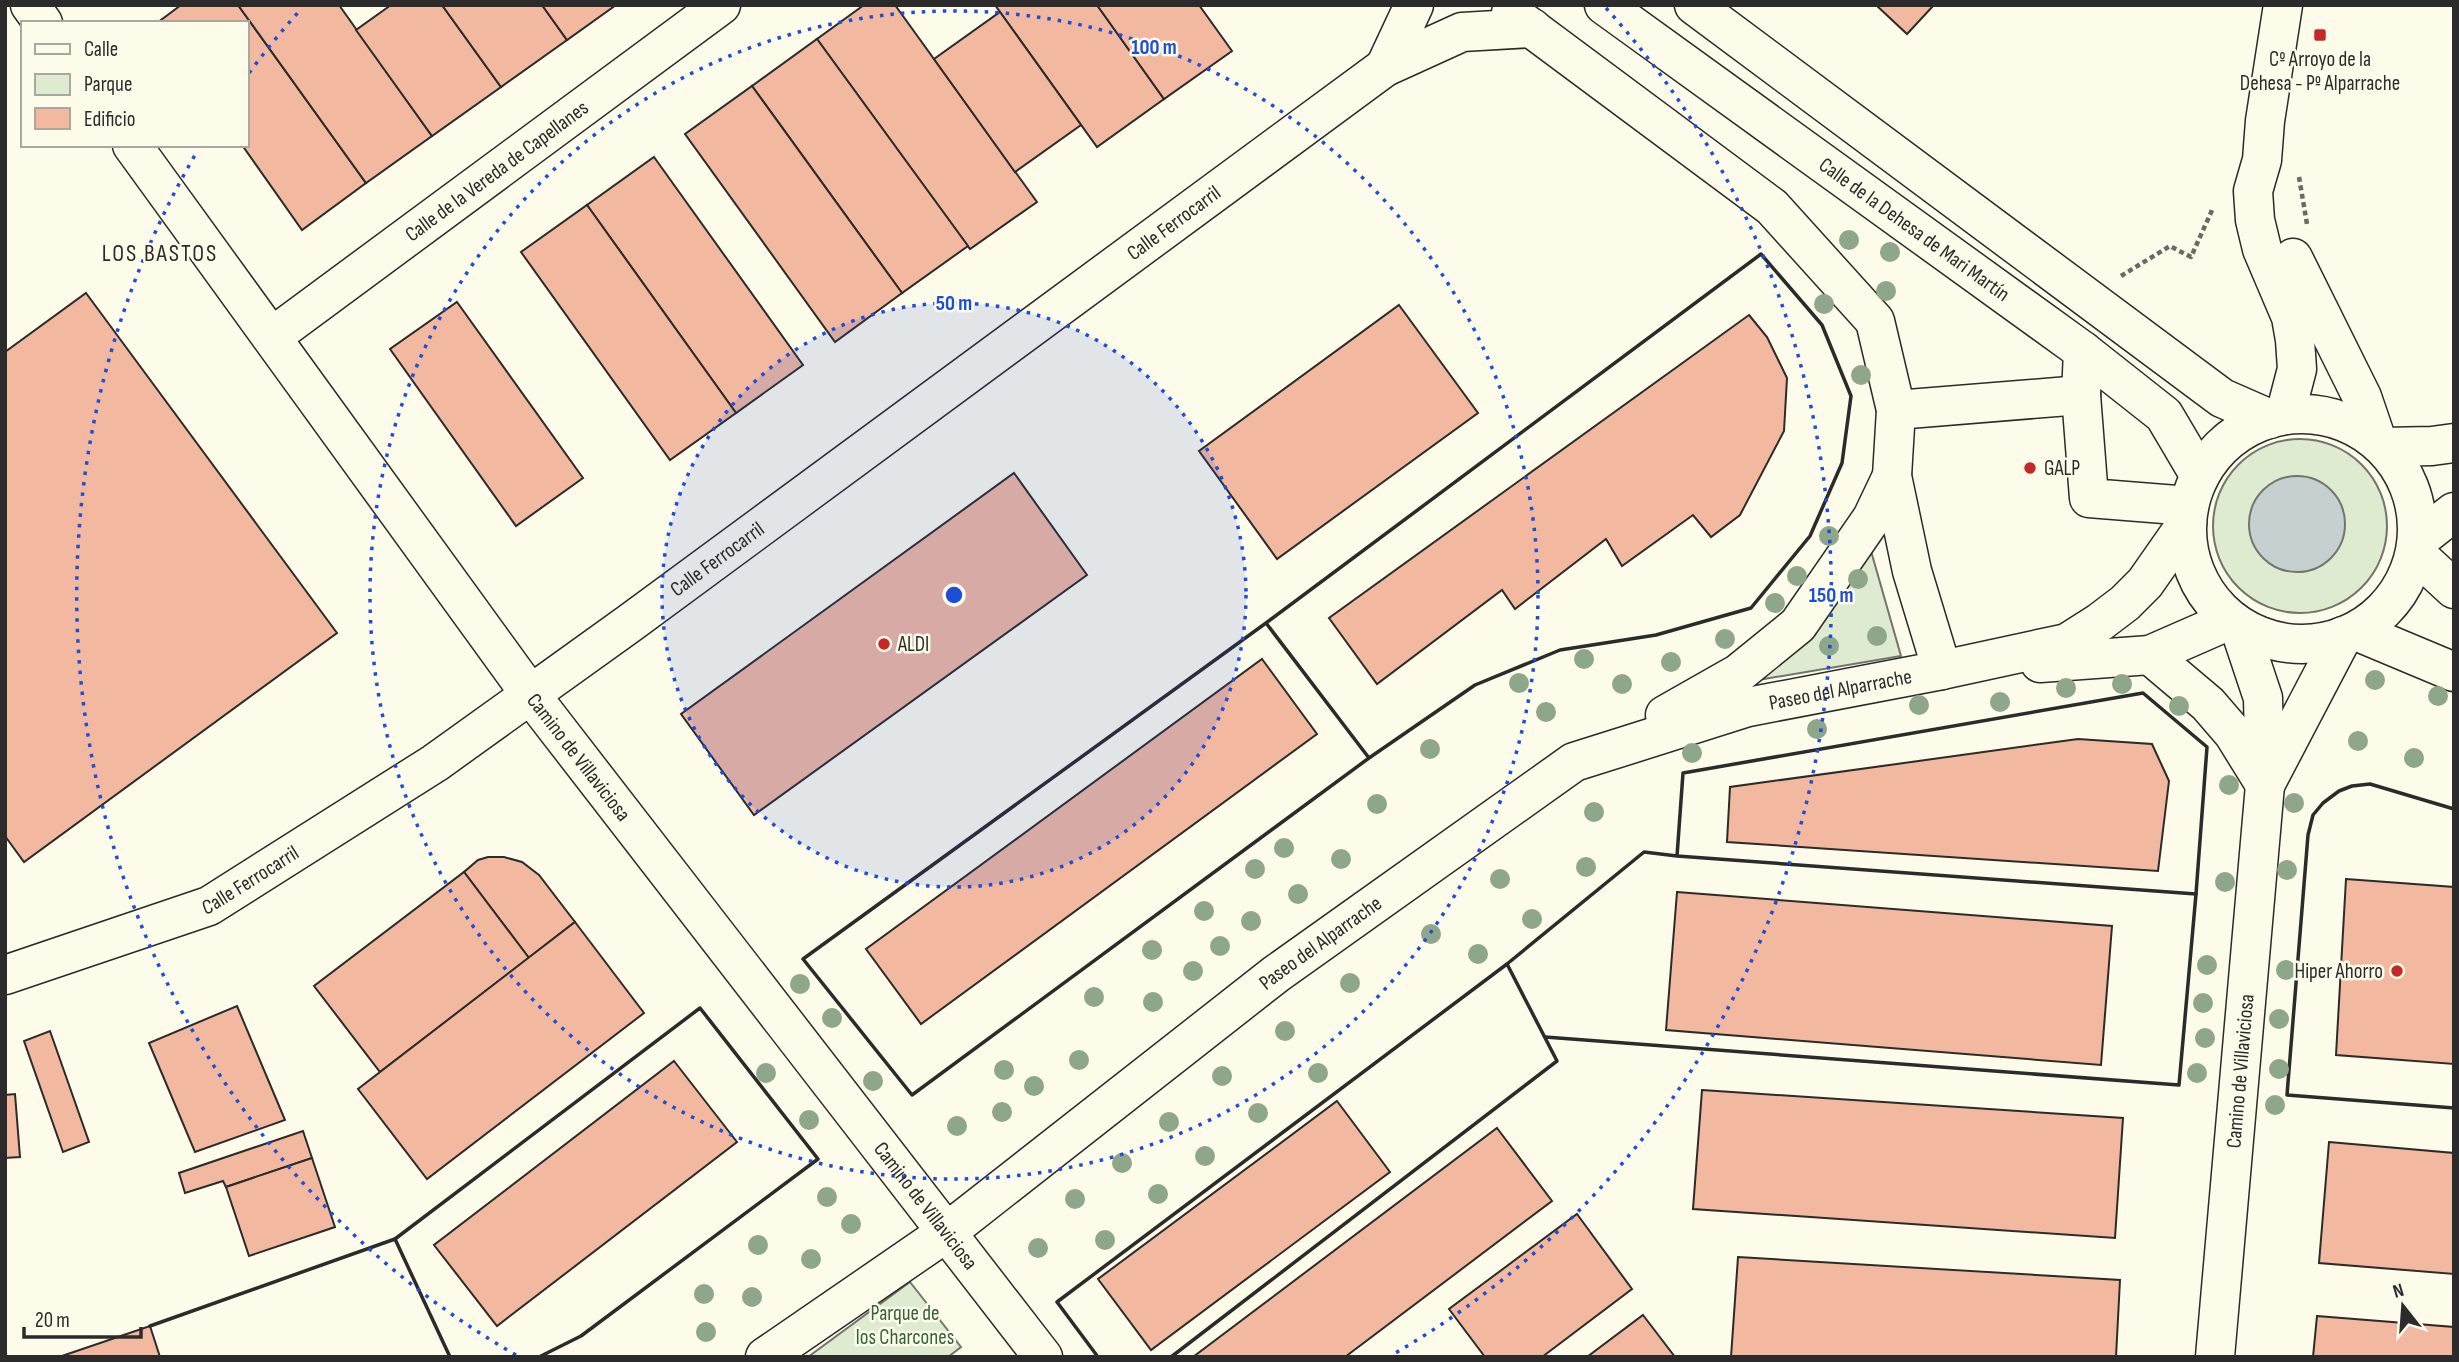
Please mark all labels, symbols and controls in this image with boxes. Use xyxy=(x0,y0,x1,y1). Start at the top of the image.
legend xyxy=(21,21,248,147)
marker: Cº Arroyo de la Dehesa - Pº Alparrache xyxy=(2312,27,2328,43)
text: 100 m xyxy=(1131,35,1177,60)
text: Calle xyxy=(84,37,118,62)
place label: Cº Arroyo de la Dehesa - Pº Alparrache xyxy=(2240,47,2400,96)
text: Parque xyxy=(84,72,132,97)
street label: Calle de la Vereda de Capellanes xyxy=(400,95,593,247)
text: Edificio xyxy=(84,107,135,132)
street label: Calle de la Dehesa de Mari Martín xyxy=(1814,152,2015,307)
street label: Calle Ferrocarril xyxy=(1122,180,1225,265)
district label: LOS BASTOS xyxy=(102,239,218,268)
text: 50 m xyxy=(936,291,972,316)
place label: GALP xyxy=(2044,456,2080,481)
marker: GALP xyxy=(2022,460,2038,476)
street label: Calle Ferrocarril xyxy=(665,516,769,602)
centre of rings xyxy=(942,583,966,607)
text: 150 m xyxy=(1809,583,1853,608)
place label: ALDI xyxy=(897,632,929,657)
marker: ALDI xyxy=(876,636,892,652)
street label: Paseo del Alparrache xyxy=(1767,664,1914,715)
street label: Camino de Villaviciosa xyxy=(522,688,636,826)
street label: Calle Ferrocarril xyxy=(199,840,303,920)
street label: Paseo del Alparrache xyxy=(1254,890,1386,995)
place label: Hiper Ahorro xyxy=(2295,959,2383,984)
marker: Hiper Ahorro xyxy=(2389,963,2405,979)
street label: Camino de Villaviciosa xyxy=(2221,993,2259,1149)
street label: Camino de Villaviciosa xyxy=(869,1137,983,1274)
north arrow xyxy=(2368,1271,2438,1341)
text: N xyxy=(2390,1279,2407,1304)
scale bar xyxy=(24,1296,142,1340)
park label: Parque de los Charcones xyxy=(856,1301,954,1350)
text: 20 m xyxy=(35,1308,70,1333)

